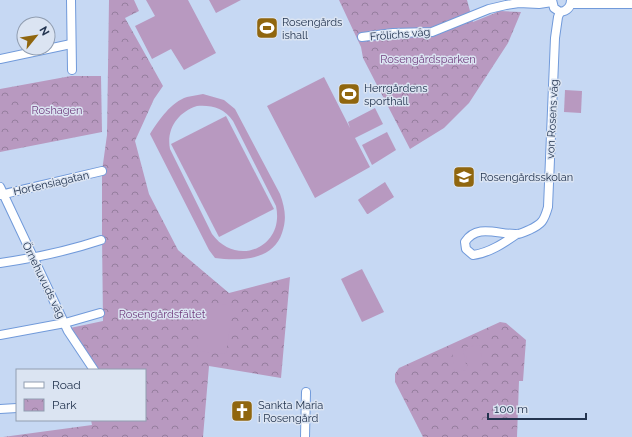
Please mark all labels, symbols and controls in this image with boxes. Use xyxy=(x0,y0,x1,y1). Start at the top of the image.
sports icon: Rosengårds ishall xyxy=(254,15,280,41)
north arrow xyxy=(16,16,56,56)
place label: Rosengårds ishall xyxy=(282,16,342,42)
text: N xyxy=(36,24,52,38)
street label: Frölichs väg xyxy=(369,25,431,44)
park label: Rosengårdsparken xyxy=(380,53,476,66)
street label: von Rosens väg xyxy=(544,79,561,159)
sports icon: Herrgårdens sporthall xyxy=(336,81,362,107)
place label: Herrgårdens sporthall xyxy=(364,82,428,108)
park label: Roshagen xyxy=(32,104,82,117)
school or university icon: Rosengårdsskolan xyxy=(451,164,477,190)
street label: Hortensiagatan xyxy=(12,168,90,199)
place label: Rosengårdsskolan xyxy=(480,171,573,184)
street label: Örnehuvuds väg xyxy=(19,240,68,321)
park label: Rosengårdsfältet xyxy=(119,308,206,321)
legend xyxy=(16,369,146,421)
text: Road xyxy=(52,378,81,392)
scale bar xyxy=(488,395,586,421)
text: Park xyxy=(52,398,77,412)
church icon: Sankta Maria i Rosengård xyxy=(229,398,255,424)
place label: Sankta Maria i Rosengård xyxy=(258,399,323,425)
text: 100 m xyxy=(494,402,528,416)

